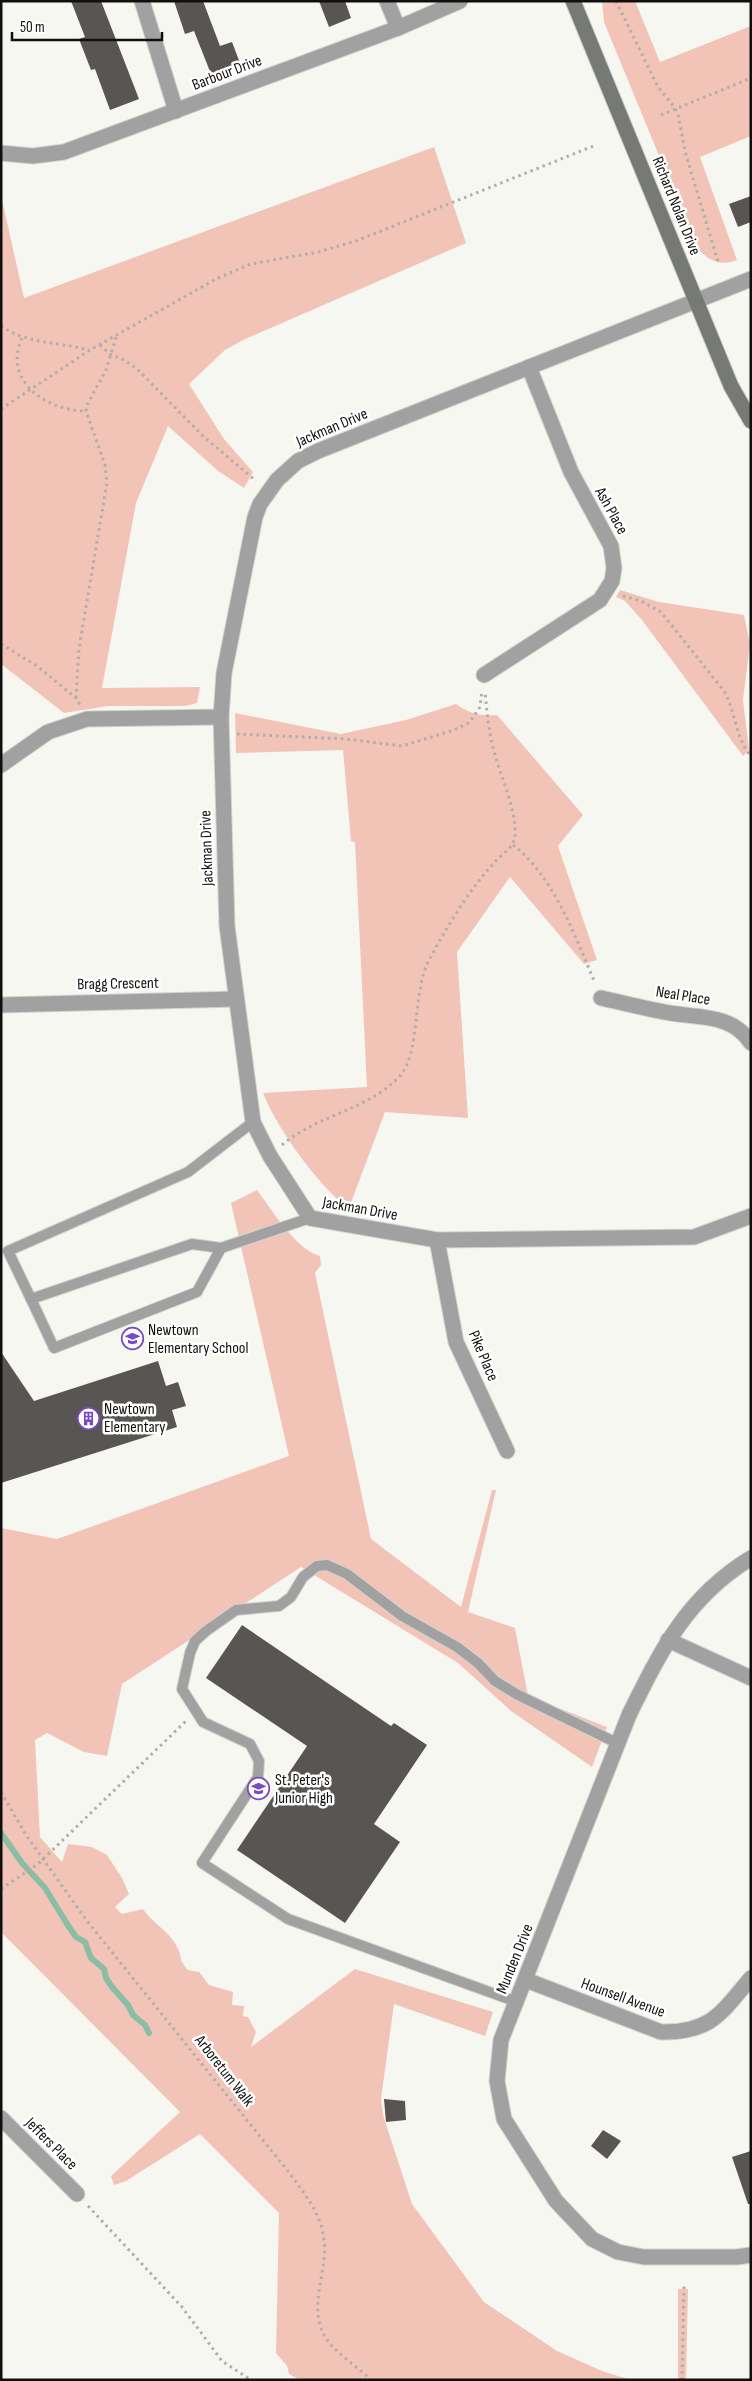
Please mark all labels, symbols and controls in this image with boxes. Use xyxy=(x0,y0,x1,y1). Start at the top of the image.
scale bar xyxy=(12,10,162,42)
text: 50 m xyxy=(20,18,45,37)
street label: Barbour Drive xyxy=(190,51,264,95)
street label: Richard Nolan Drive xyxy=(648,154,704,258)
street label: Jackman Drive xyxy=(293,404,371,452)
street label: Ash Place xyxy=(590,483,632,538)
street label: Jackman Drive xyxy=(196,810,218,887)
street label: Bragg Crescent xyxy=(77,974,159,994)
street label: Neal Place xyxy=(654,982,712,1010)
street label: Jackman Drive xyxy=(320,1193,399,1225)
place label: Newtown Elementary School xyxy=(148,1321,248,1358)
school or university icon: Newtown Elementary School xyxy=(120,1327,144,1351)
street label: Pike Place xyxy=(464,1328,502,1384)
place label: Newtown Elementary xyxy=(104,1400,166,1437)
building icon: Newtown Elementary xyxy=(76,1406,100,1430)
place label: St. Peter's Junior High xyxy=(274,1771,333,1808)
school or university icon: St. Peter's Junior High xyxy=(247,1777,271,1801)
street label: Munden Drive xyxy=(492,1921,538,1997)
street label: Hounsell Avenue xyxy=(578,1974,668,2022)
street label: Arboretum Walk xyxy=(190,2031,258,2110)
street label: Jeffers Place xyxy=(20,2113,81,2174)

